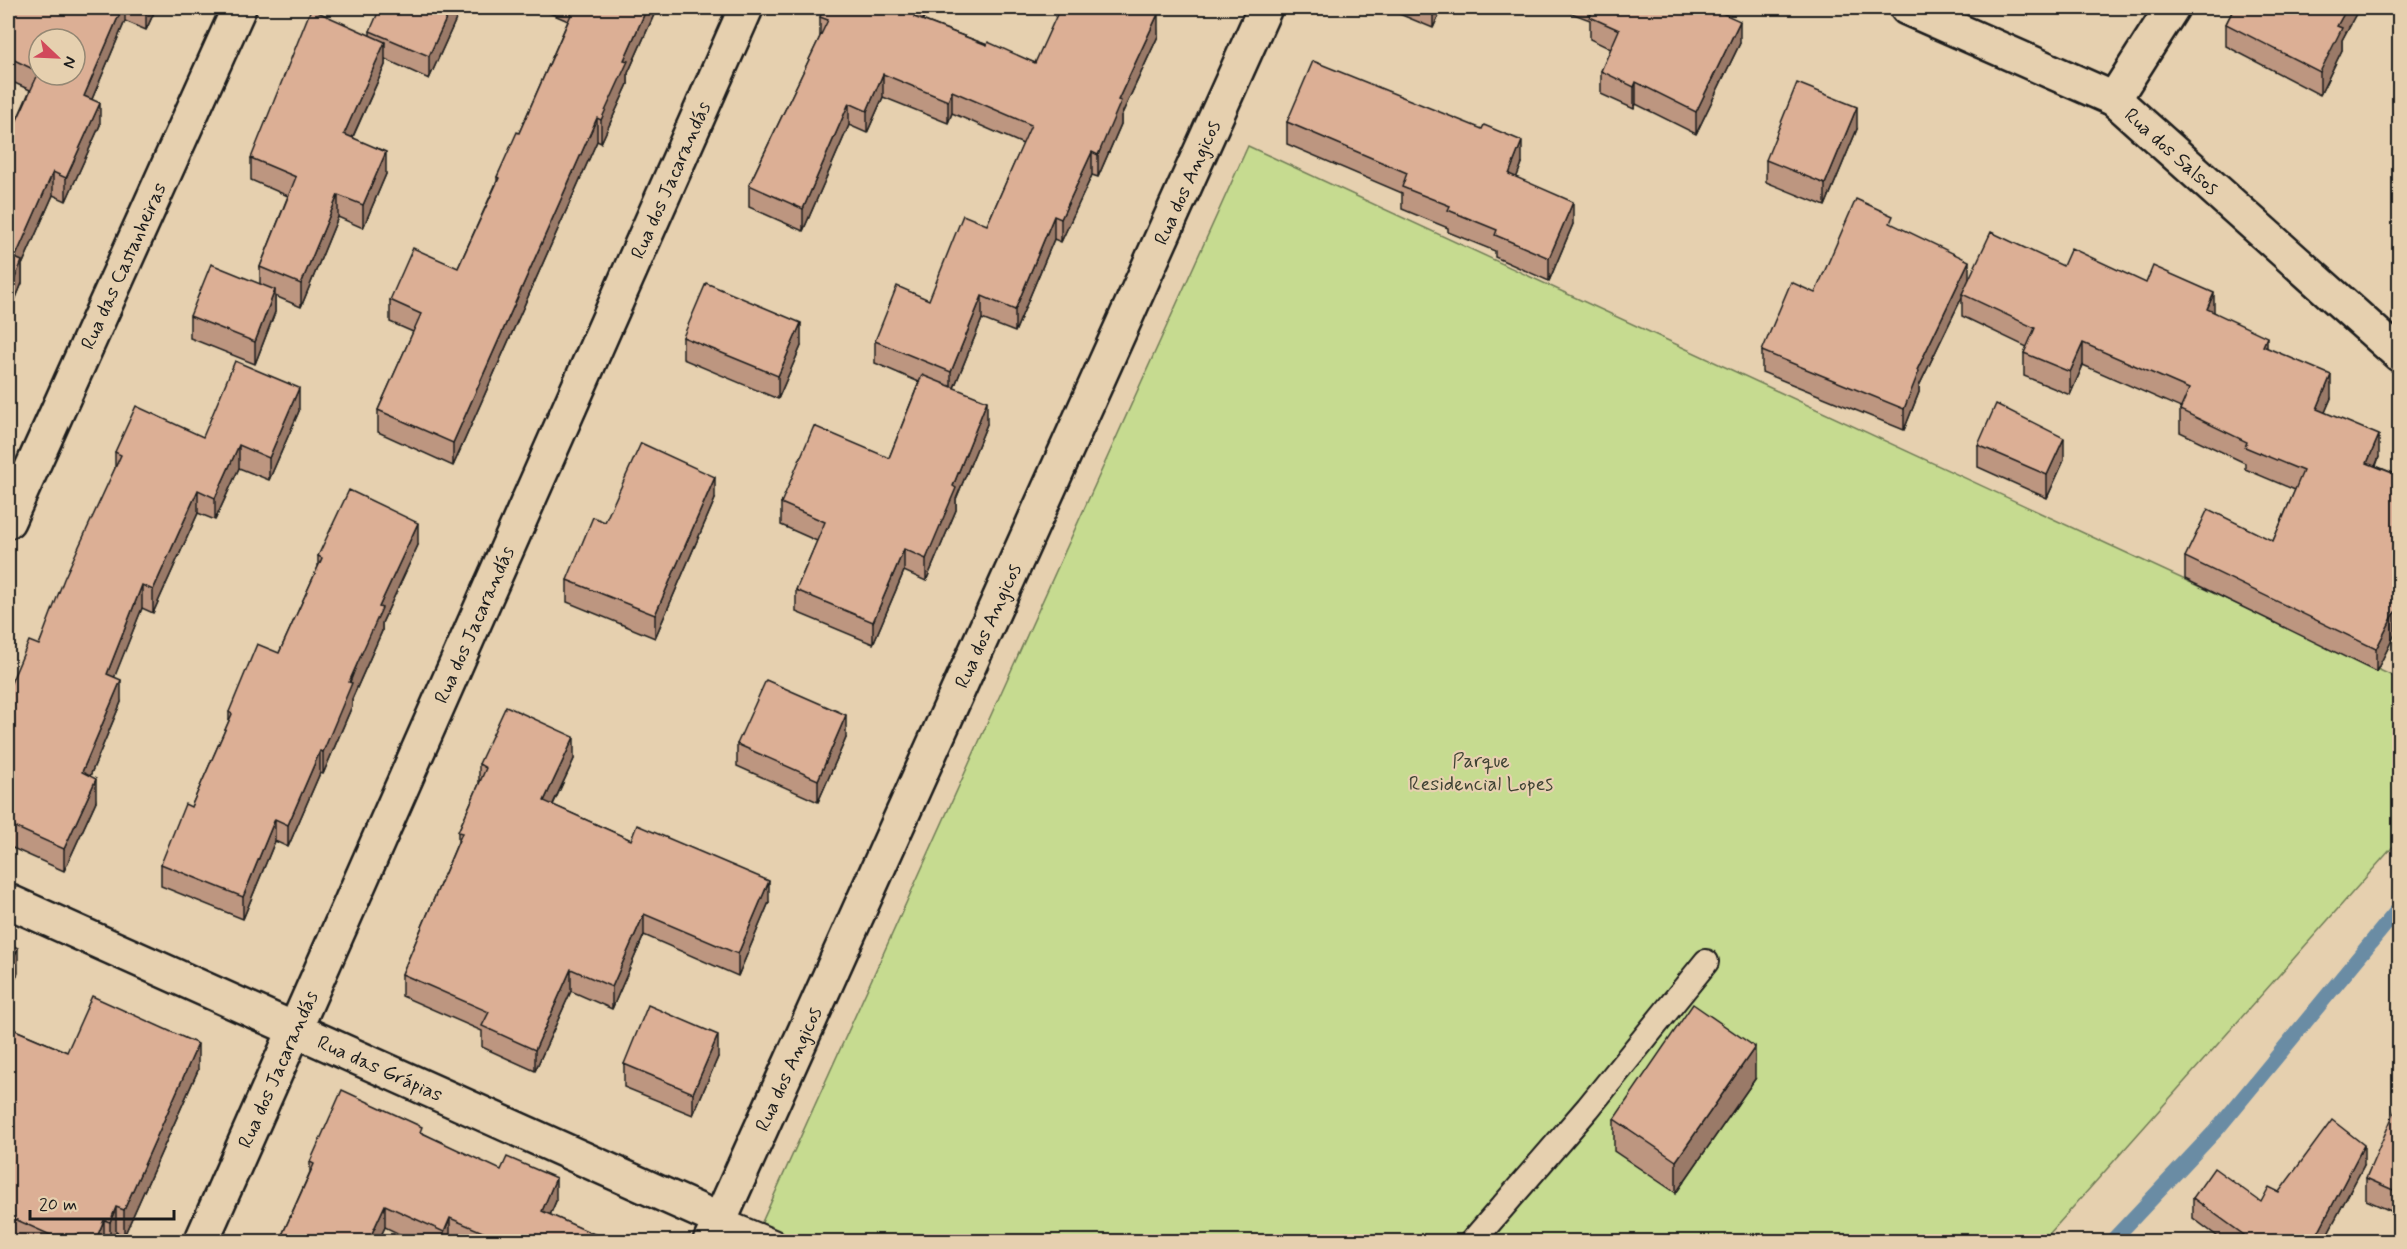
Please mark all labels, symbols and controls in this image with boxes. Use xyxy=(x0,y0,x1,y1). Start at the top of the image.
north arrow xyxy=(27,27,87,87)
text: N xyxy=(58,53,81,71)
street label: Rua dos Jacarandás xyxy=(625,97,718,264)
street label: Rua dos Salsos xyxy=(2118,102,2224,202)
street label: Rua dos Angicos xyxy=(1148,116,1228,250)
street label: Rua das Castanheiras xyxy=(75,178,174,354)
street label: Rua dos Jacarandás xyxy=(428,542,522,708)
street label: Rua dos Angicos xyxy=(949,559,1029,693)
park label: Parque Residencial Lopes xyxy=(1409,748,1553,798)
street label: Rua dos Jacarandás xyxy=(232,987,325,1153)
street label: Rua dos Angicos xyxy=(749,1003,829,1136)
street label: Rua das Grápias xyxy=(313,1029,447,1109)
scale bar xyxy=(30,1183,174,1221)
text: 20 m xyxy=(39,1193,77,1217)

